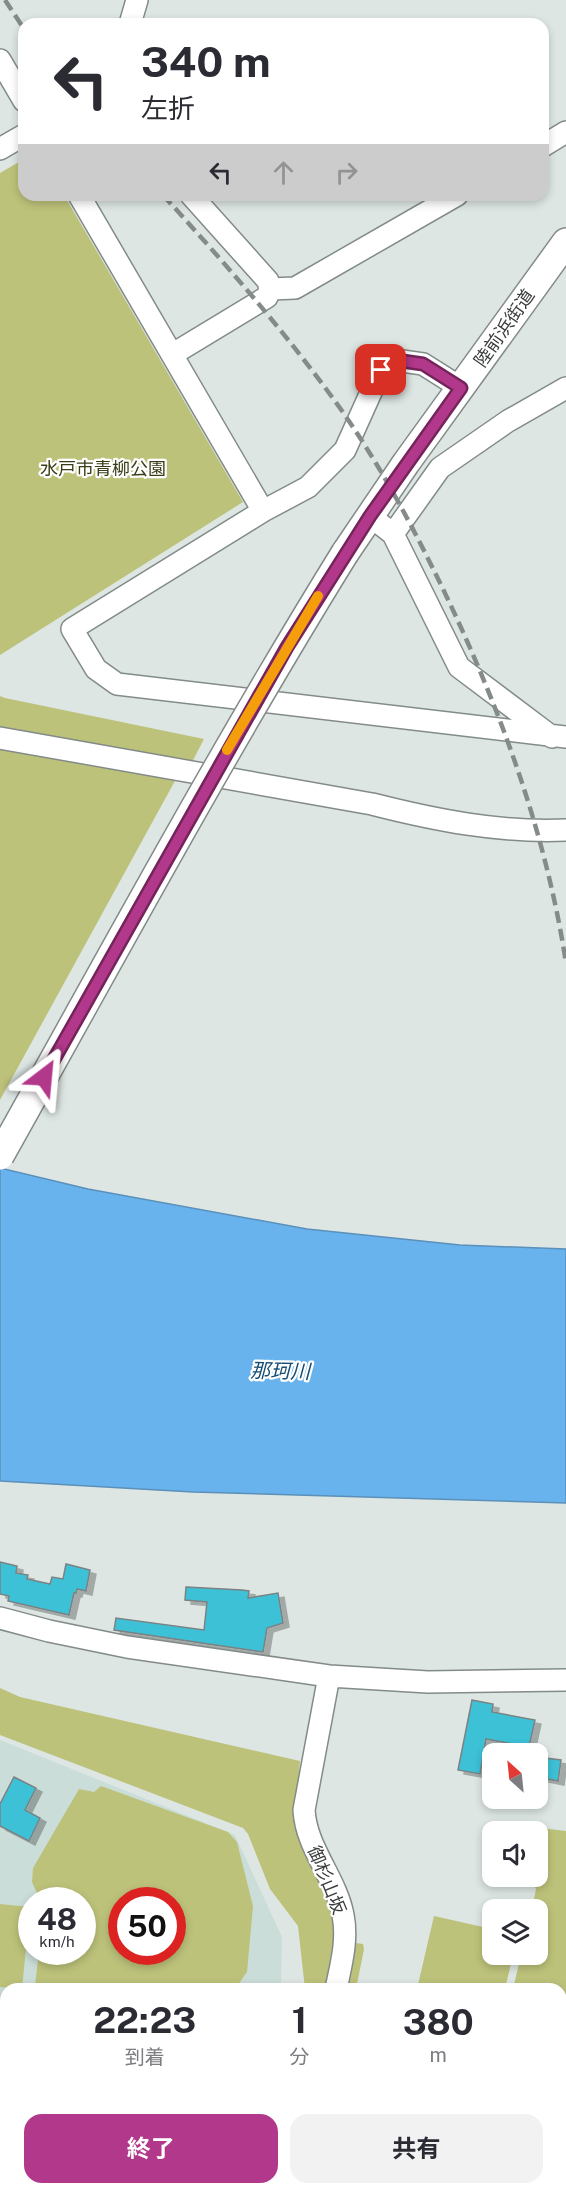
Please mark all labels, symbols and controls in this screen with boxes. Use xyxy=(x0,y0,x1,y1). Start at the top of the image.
text: 340 m xyxy=(141,37,271,86)
icon: left xyxy=(42,42,120,120)
text: 左折 xyxy=(141,92,195,124)
icon: left xyxy=(204,156,237,189)
icon: ahead xyxy=(267,156,300,189)
icon: right xyxy=(330,156,363,189)
street label: 陸前浜街道 xyxy=(470,285,538,371)
pin xyxy=(355,344,406,395)
icon: arrive xyxy=(364,353,397,386)
park label: 水戸市青柳公園 xyxy=(40,458,166,479)
position arrow xyxy=(12,1045,76,1109)
water label: 那珂川 xyxy=(250,1358,312,1384)
north arrow xyxy=(482,1743,548,1809)
map controls xyxy=(482,1743,548,1965)
button: sound xyxy=(482,1821,548,1887)
street label: 御杉山坂 xyxy=(304,1843,350,1917)
speed limit sign: 50 xyxy=(108,1887,186,1965)
button: layers xyxy=(482,1899,548,1965)
text: 48 xyxy=(37,1901,77,1937)
text: km/h xyxy=(39,1933,75,1950)
text: 22:23 xyxy=(93,1999,196,2041)
text: 1 xyxy=(292,1999,307,2041)
text: 380 xyxy=(403,2001,474,2043)
text: m xyxy=(430,2043,447,2067)
text: 到着 xyxy=(125,2045,165,2069)
text: 分 xyxy=(289,2045,309,2069)
button: 終了 xyxy=(24,2114,278,2183)
button: 共有 xyxy=(290,2114,543,2183)

